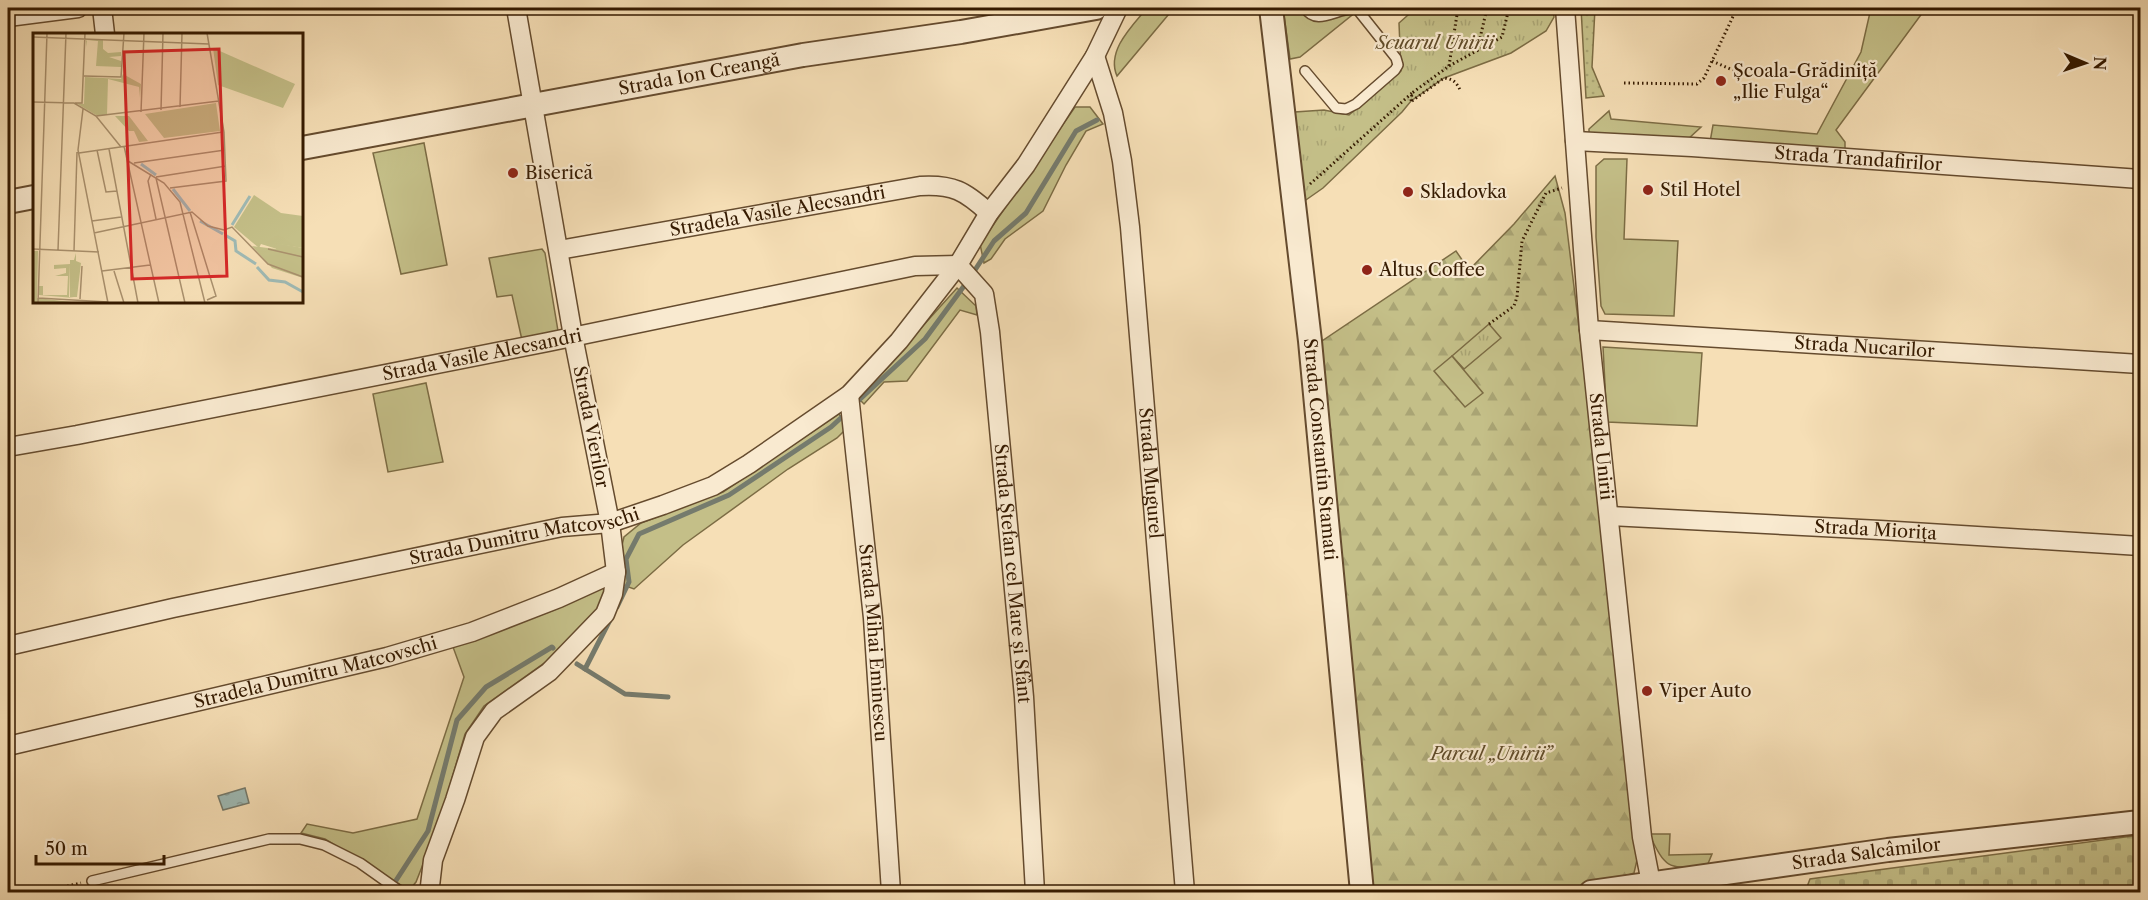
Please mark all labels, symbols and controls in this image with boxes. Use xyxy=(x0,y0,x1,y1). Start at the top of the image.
park label: Scuarul Unirii xyxy=(1375,32,1495,54)
inset map xyxy=(33,33,303,303)
north arrow xyxy=(2055,33,2115,93)
street label: Strada Ion Creangă xyxy=(617,48,782,100)
text: N xyxy=(2090,56,2110,71)
place label: Școala-Grădiniță „Ilie Fulga“ xyxy=(1733,60,1878,103)
marker: Școala-Grădiniță „Ilie Fulga“ xyxy=(1714,74,1728,88)
street label: Strada Trandafirilor xyxy=(1774,142,1944,176)
place label: Biserică xyxy=(525,162,593,184)
marker: Biserică xyxy=(506,166,520,180)
place label: Stil Hotel xyxy=(1660,179,1741,201)
street label: Stradela Vasile Alecsandri xyxy=(668,181,888,241)
place label: Skladovka xyxy=(1420,181,1507,203)
marker: Stil Hotel xyxy=(1641,183,1655,197)
marker: Skladovka xyxy=(1401,185,1415,199)
place label: Altus Coffee xyxy=(1378,259,1485,281)
marker: Altus Coffee xyxy=(1360,263,1374,277)
street label: Strada Vasile Alecsandri xyxy=(380,324,584,385)
street label: Strada Nucarilor xyxy=(1794,332,1936,362)
street label: Strada Constantin Stamati xyxy=(1299,337,1342,562)
street label: Strada Vierilor xyxy=(568,364,614,490)
street label: Strada Unirii xyxy=(1585,392,1618,502)
street label: Strada Mugurel xyxy=(1134,407,1167,540)
street label: Strada Ştefan cel Mare și Sfânt xyxy=(989,443,1035,705)
street label: Strada Dumitru Matcovschi xyxy=(407,503,643,570)
street label: Strada Miorița xyxy=(1814,516,1938,545)
street label: Strada Mihai Eminescu xyxy=(854,543,892,742)
street label: Stradela Dumitru Matcovschi xyxy=(192,632,440,713)
place label: Viper Auto xyxy=(1658,680,1752,702)
marker: Viper Auto xyxy=(1640,684,1654,698)
park label: Parcul „Unirii” xyxy=(1429,743,1554,765)
scale bar xyxy=(36,828,164,866)
street label: Strada Salcâmilor xyxy=(1790,833,1942,874)
text: 50 m xyxy=(45,838,88,860)

